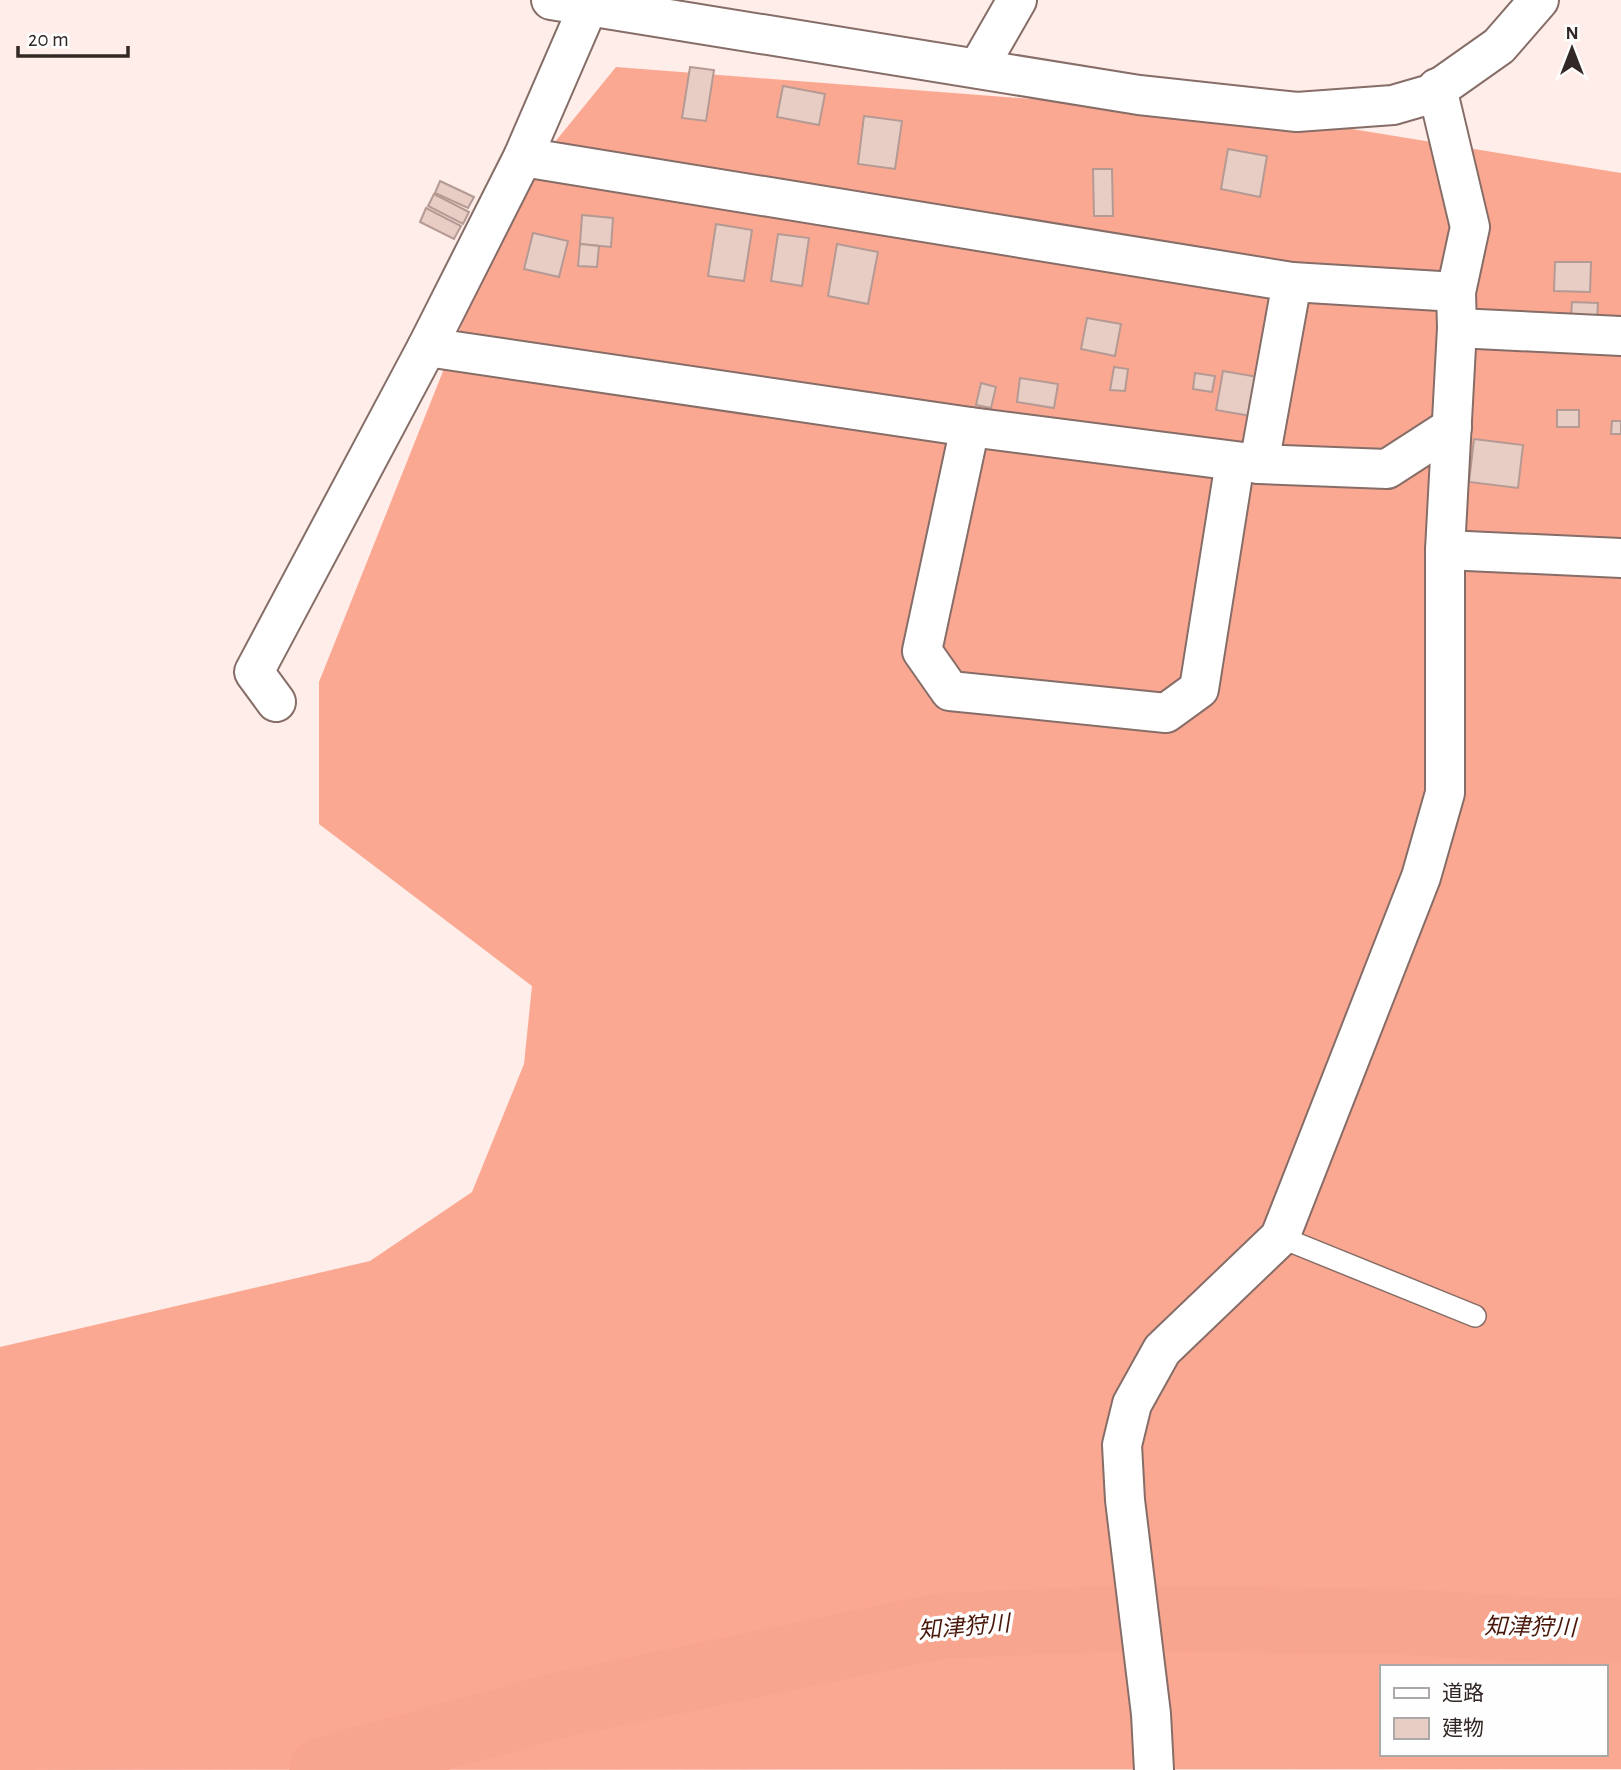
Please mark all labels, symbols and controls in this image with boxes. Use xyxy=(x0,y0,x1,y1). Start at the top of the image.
scale bar xyxy=(18,14,128,58)
north arrow xyxy=(1537,14,1607,84)
text: N xyxy=(1565,24,1579,43)
text: 20 m xyxy=(28,29,69,50)
water label: 知津狩川 xyxy=(917,1610,1014,1643)
water label: 知津狩川 xyxy=(1484,1614,1579,1640)
legend xyxy=(1380,1665,1607,1756)
text: 道路 xyxy=(1442,1682,1484,1704)
text: 建物 xyxy=(1442,1717,1484,1739)

